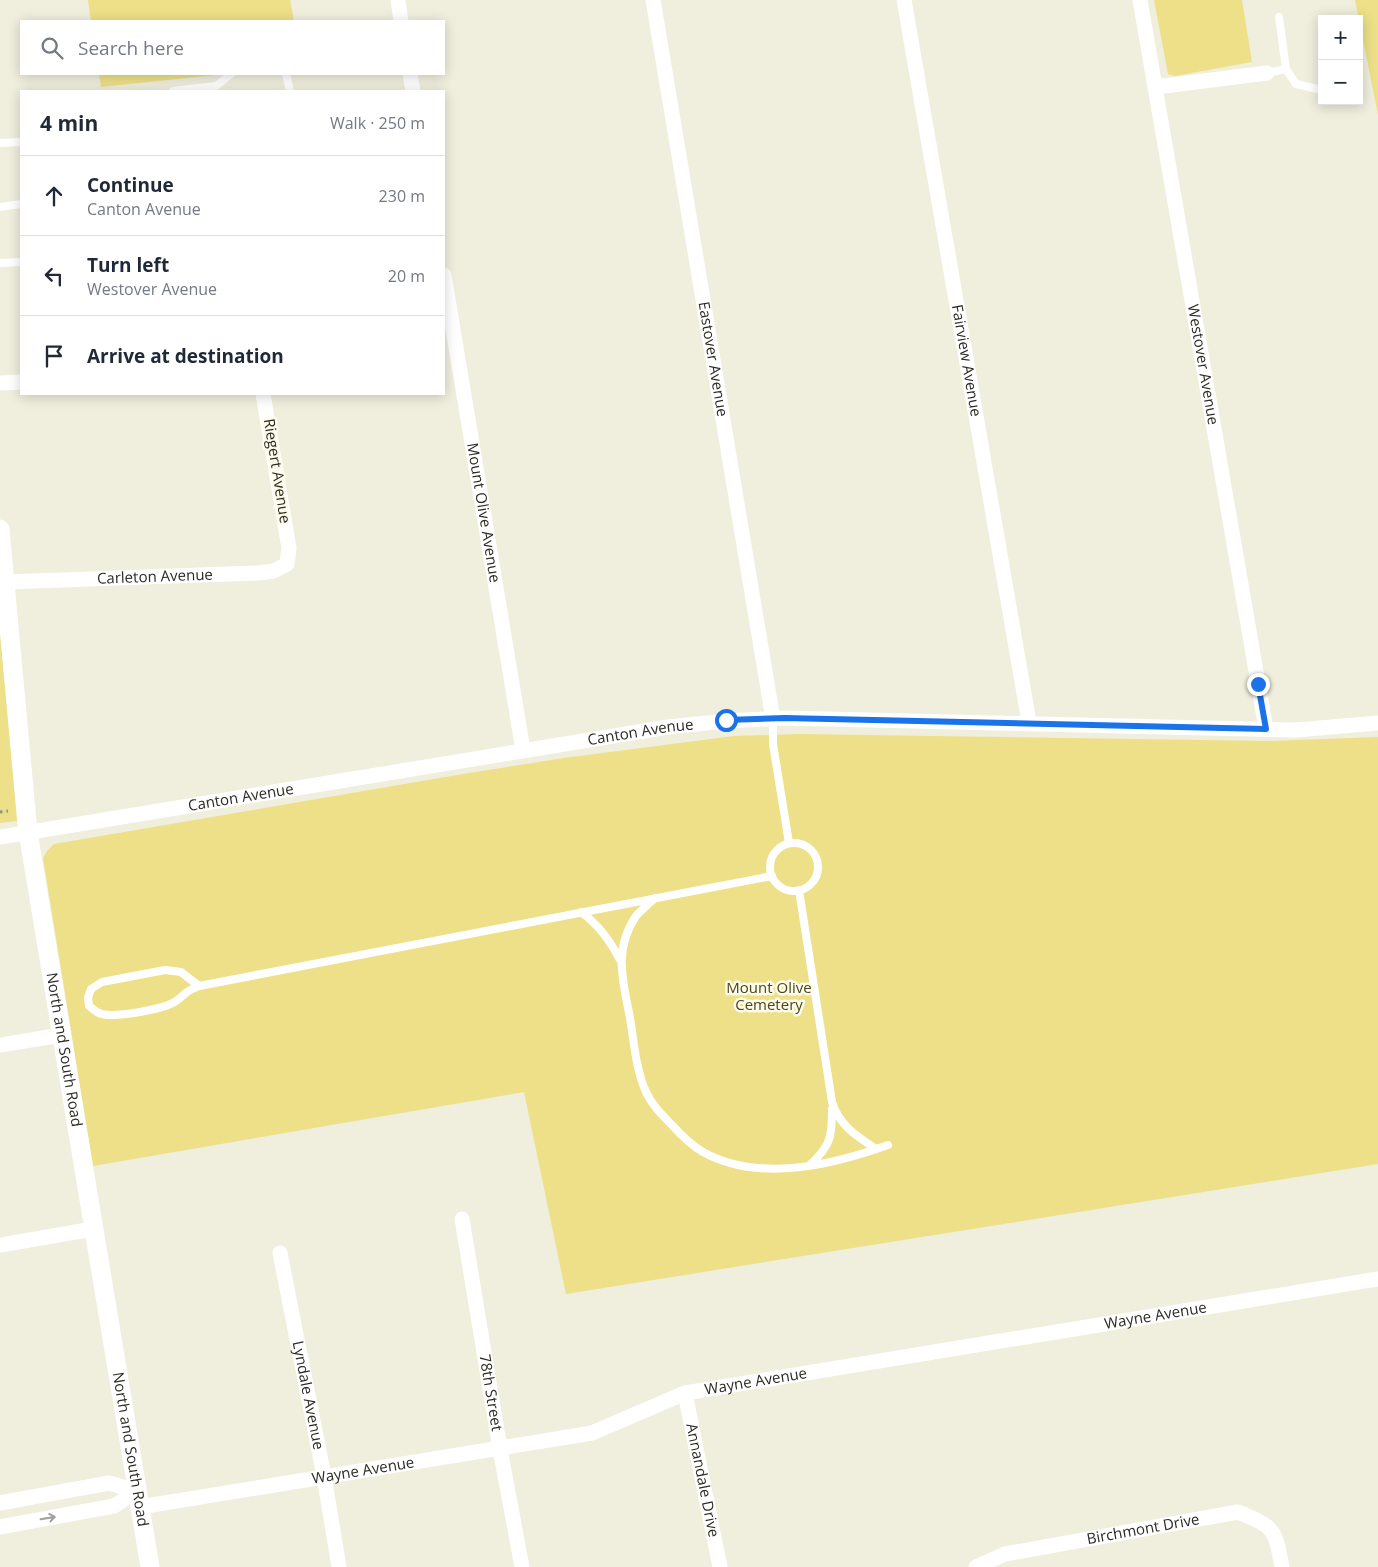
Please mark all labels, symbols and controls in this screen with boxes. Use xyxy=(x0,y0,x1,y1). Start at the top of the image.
map controls xyxy=(1318,15,1363,105)
button: + xyxy=(1318,15,1363,60)
search box xyxy=(20,20,445,75)
icon: search xyxy=(38,34,66,62)
text: Search here xyxy=(78,35,184,61)
button: − xyxy=(1318,60,1363,105)
text: 4 min xyxy=(40,109,98,137)
text: Walk · 250 m xyxy=(330,112,425,134)
text: Continue xyxy=(87,172,174,198)
icon: ahead xyxy=(40,182,68,210)
text: 230 m xyxy=(379,185,425,207)
text: Canton Avenue xyxy=(87,198,201,220)
text: Turn left xyxy=(87,252,169,278)
icon: left xyxy=(40,262,68,290)
text: 20 m xyxy=(388,265,425,287)
text: Westover Avenue xyxy=(87,278,217,300)
street label: Eastover Avenue xyxy=(694,300,733,418)
street label: Fairview Avenue xyxy=(948,303,987,418)
street label: Westover Avenue xyxy=(1184,303,1224,426)
icon: arrive xyxy=(40,342,68,370)
text: Arrive at destination xyxy=(87,343,284,369)
street label: Riegert Avenue xyxy=(260,417,296,525)
street label: Mount Olive Avenue xyxy=(463,441,506,584)
street label: Carleton Avenue xyxy=(97,564,213,588)
route end xyxy=(1247,673,1270,696)
route start xyxy=(715,709,738,732)
street label: Canton Avenue xyxy=(586,713,694,749)
street label: Canton Avenue xyxy=(186,778,295,815)
street label: North and South Road xyxy=(42,971,88,1128)
park label: Mount Olive Cemetery xyxy=(726,977,812,1014)
street label: Wayne Avenue xyxy=(1103,1296,1208,1333)
street label: Lyndale Avenue xyxy=(289,1339,330,1451)
street label: 78th Street xyxy=(475,1353,508,1432)
street label: Wayne Avenue xyxy=(703,1362,808,1399)
street label: North and South Road xyxy=(109,1370,154,1528)
street label: Annandale Drive xyxy=(682,1421,725,1539)
street label: Wayne Avenue xyxy=(310,1451,416,1488)
street label: Birchmont Drive xyxy=(1085,1508,1201,1548)
one-way arrow xyxy=(40,1513,56,1523)

